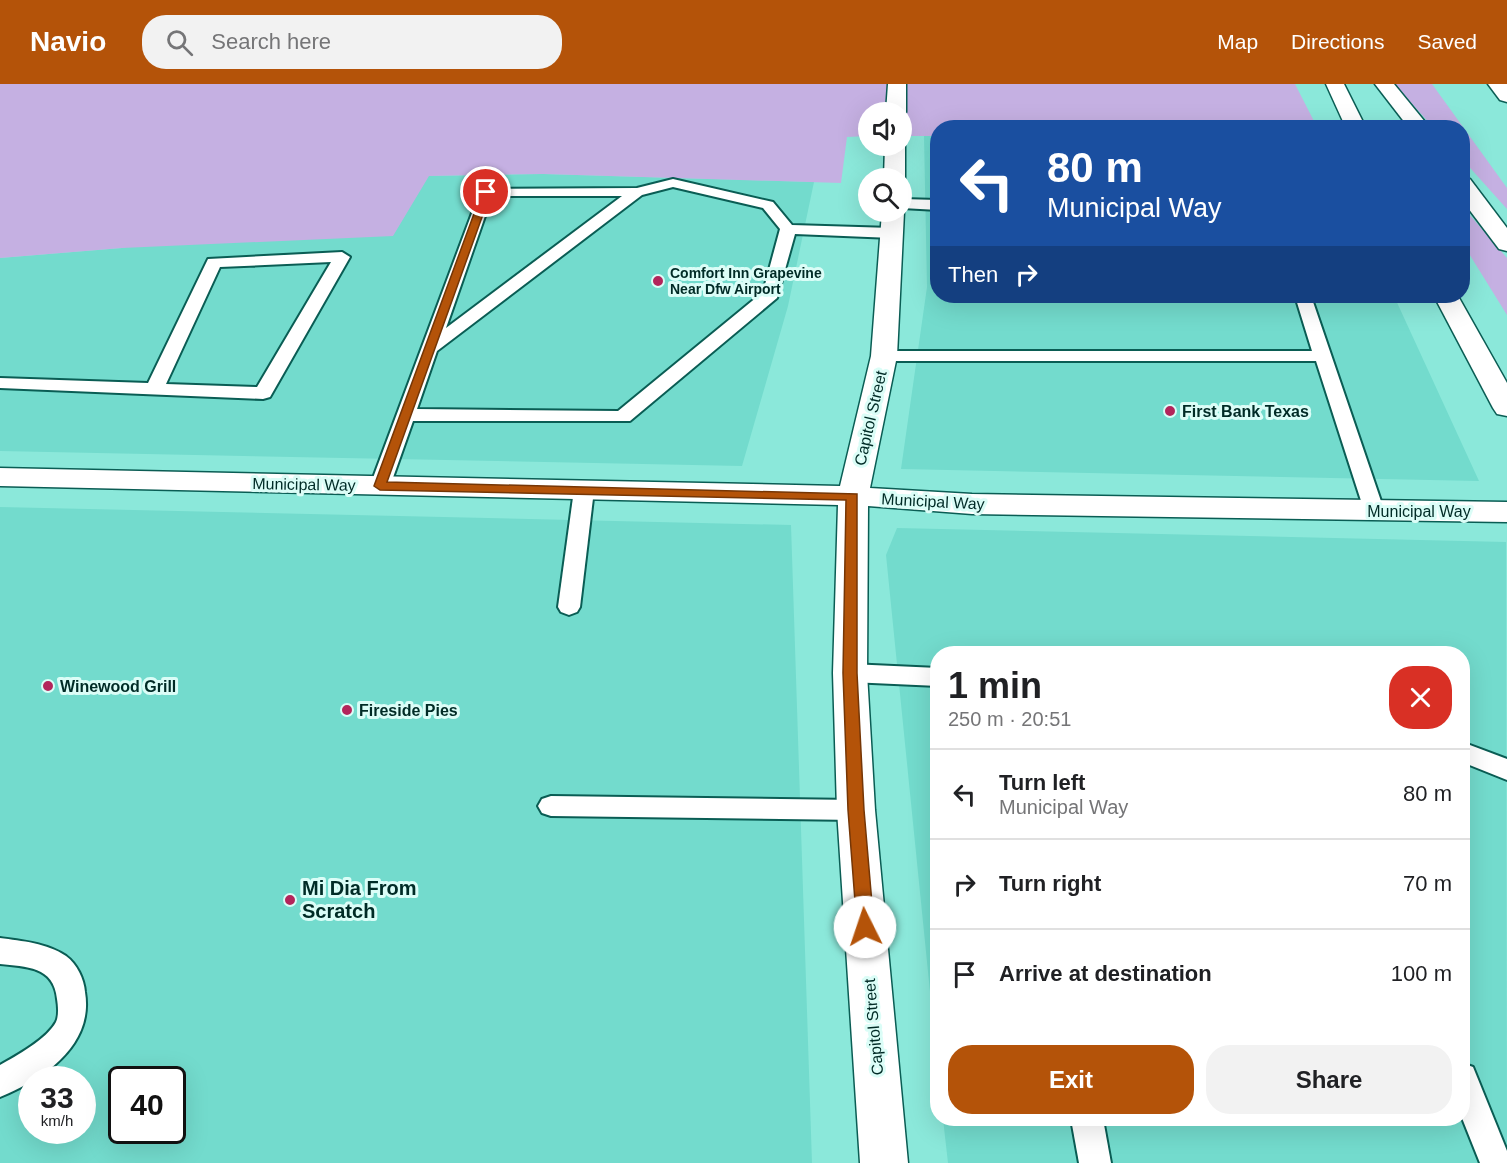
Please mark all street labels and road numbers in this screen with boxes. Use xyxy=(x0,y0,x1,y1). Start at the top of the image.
street label: Capitol Street xyxy=(851,368,890,467)
street label: Municipal Way xyxy=(252,475,356,494)
street label: Municipal Way xyxy=(881,490,985,513)
street label: Municipal Way xyxy=(1367,503,1471,520)
street label: Capitol Street xyxy=(861,977,886,1076)

